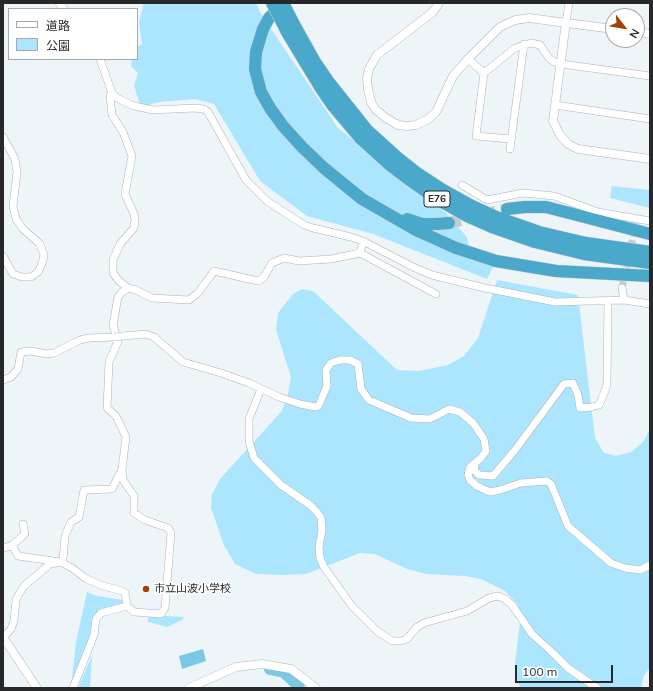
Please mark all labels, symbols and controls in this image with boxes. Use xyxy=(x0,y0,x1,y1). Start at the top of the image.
legend xyxy=(8,8,138,60)
north arrow xyxy=(605,8,645,48)
text: 道路 xyxy=(46,18,70,33)
text: N xyxy=(626,26,643,41)
text: 公園 xyxy=(46,38,70,53)
road number: E76 xyxy=(424,191,450,207)
place label: 市立山波小学校 xyxy=(154,582,231,596)
marker: 市立山波小学校 xyxy=(141,584,151,594)
scale bar xyxy=(517,657,615,683)
text: 100 m xyxy=(522,664,557,679)

